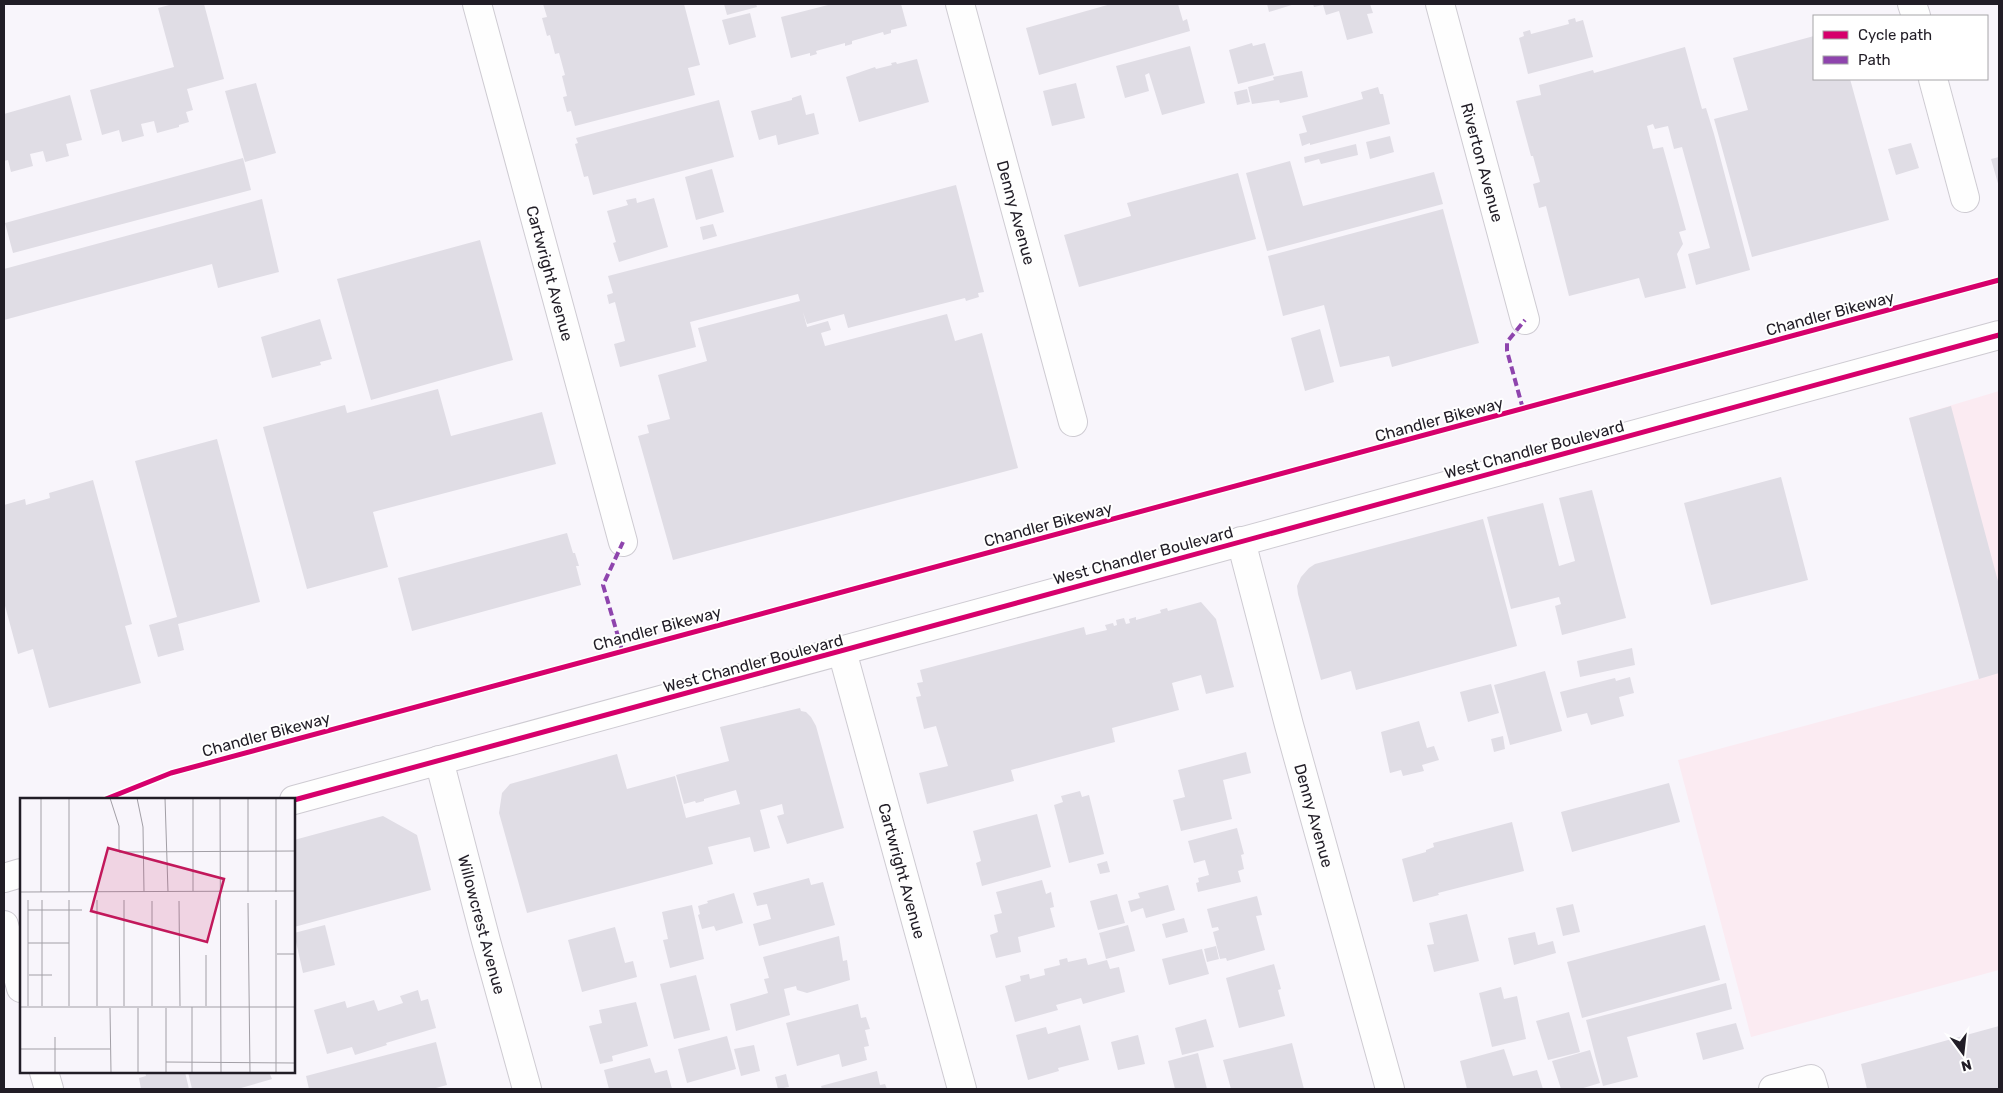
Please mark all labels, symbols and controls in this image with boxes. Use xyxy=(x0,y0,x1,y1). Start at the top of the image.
legend xyxy=(1813,15,1988,80)
text: Cycle path xyxy=(1858,26,1932,44)
text: Path xyxy=(1858,51,1891,69)
street label: Riverton Avenue xyxy=(1457,101,1507,224)
street label: Denny Avenue xyxy=(993,158,1039,267)
street label: Cartwright Avenue xyxy=(522,203,577,343)
street label: Chandler Bikeway xyxy=(1764,287,1897,340)
street label: Chandler Bikeway xyxy=(1373,393,1506,446)
street label: West Chandler Boulevard xyxy=(1442,416,1626,483)
street label: Chandler Bikeway xyxy=(982,498,1115,551)
street label: West Chandler Boulevard xyxy=(1051,522,1235,589)
street label: Chandler Bikeway xyxy=(591,602,724,655)
street label: West Chandler Boulevard xyxy=(661,630,845,697)
street label: Chandler Bikeway xyxy=(200,708,333,761)
street label: Denny Avenue xyxy=(1290,761,1337,870)
inset map xyxy=(20,798,295,1073)
street label: Cartwright Avenue xyxy=(874,801,929,941)
street label: Willowcrest Avenue xyxy=(454,853,509,997)
north arrow xyxy=(1938,1028,1988,1078)
text: N xyxy=(1959,1056,1973,1075)

